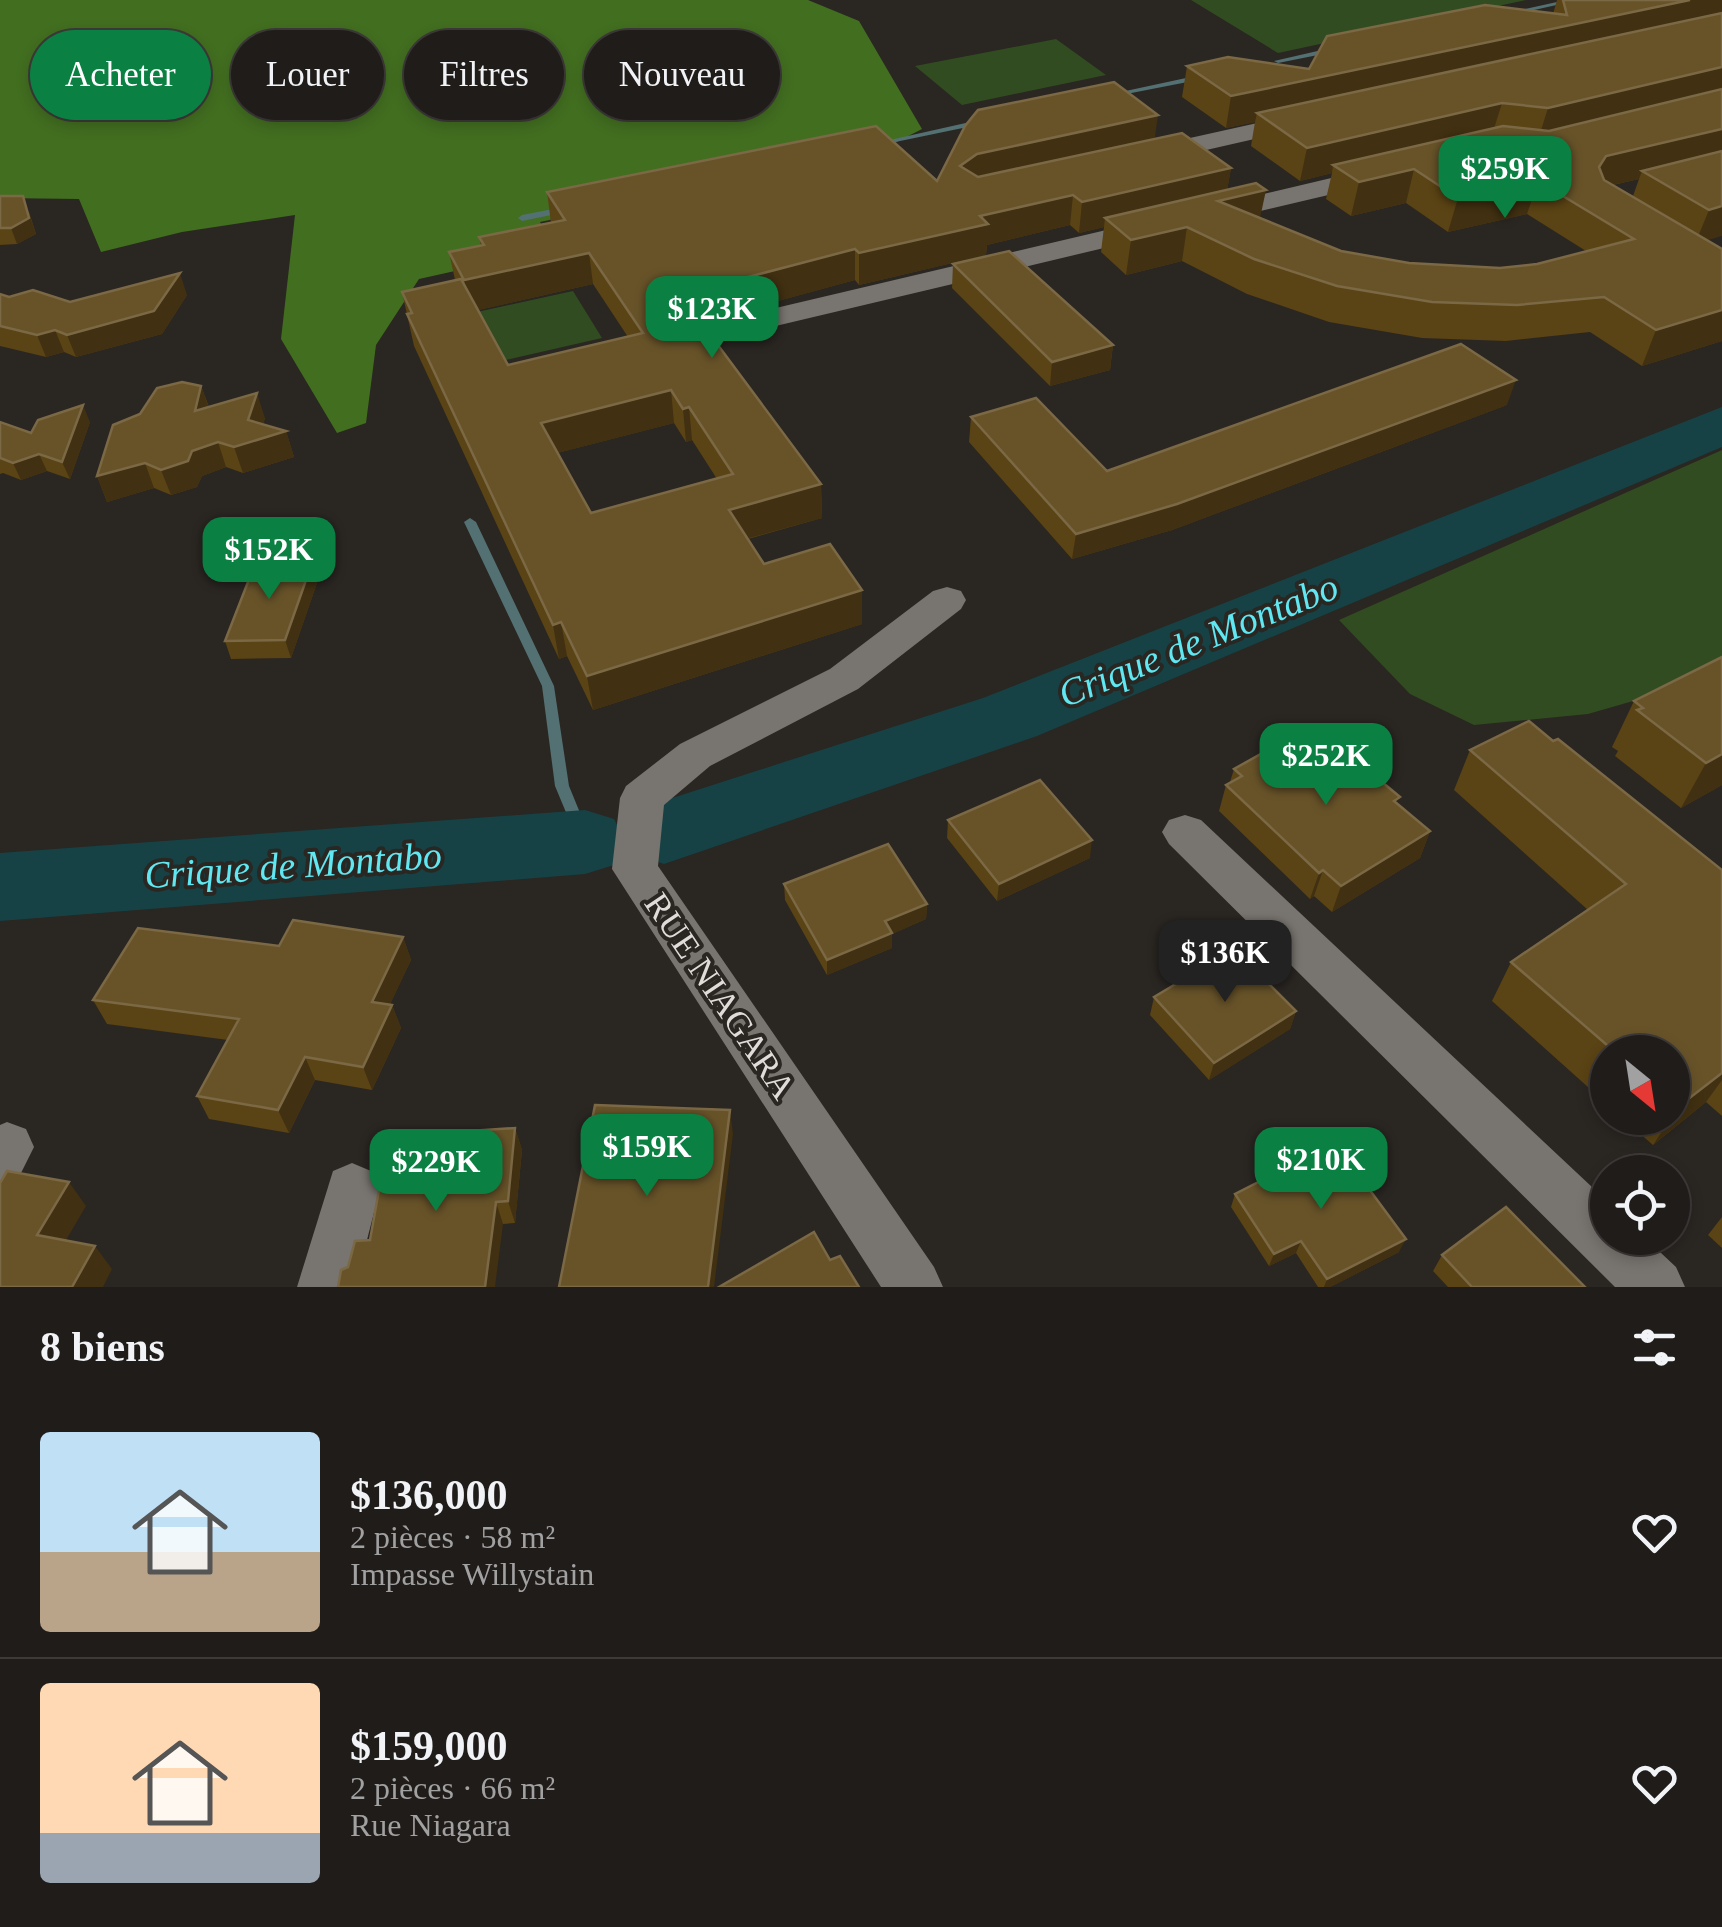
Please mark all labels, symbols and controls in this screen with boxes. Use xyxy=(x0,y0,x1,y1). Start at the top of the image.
chip: Acheter xyxy=(30,30,211,120)
chip: Louer xyxy=(231,30,384,120)
chip: Filtres xyxy=(404,30,564,120)
chip: Nouveau xyxy=(584,30,780,120)
pin: $259K xyxy=(1435,136,1575,221)
text: $259K xyxy=(1461,150,1549,186)
pin: $123K xyxy=(642,276,782,361)
text: $123K xyxy=(668,290,756,326)
pin: $152K xyxy=(199,517,339,602)
text: $152K xyxy=(225,531,313,567)
water label: Crique de Montabo xyxy=(1052,565,1344,715)
pin: $252K xyxy=(1256,723,1396,808)
text: $252K xyxy=(1282,737,1370,773)
water label: Crique de Montabo xyxy=(143,834,443,896)
street label: RUE NIAGARA xyxy=(637,886,804,1107)
pin: $136K xyxy=(1155,920,1295,1005)
text: $136K xyxy=(1181,934,1269,970)
north arrow xyxy=(1590,1035,1690,1135)
map controls xyxy=(1590,1035,1690,1255)
pin: $159K xyxy=(577,1114,717,1199)
pin: $210K xyxy=(1251,1127,1391,1212)
text: $159K xyxy=(603,1128,691,1164)
pin: $229K xyxy=(366,1129,506,1214)
text: $210K xyxy=(1277,1141,1365,1177)
text: $229K xyxy=(392,1143,480,1179)
button: locate xyxy=(1590,1155,1690,1255)
icon: filters xyxy=(1627,1320,1682,1375)
text: 8 biens xyxy=(40,1324,165,1370)
icon: home xyxy=(120,1472,240,1592)
text: $136,000 xyxy=(350,1472,508,1518)
icon: heart xyxy=(1627,1505,1682,1560)
text: 2 pièces · 58 m² xyxy=(350,1519,555,1555)
text: Impasse Willystain xyxy=(350,1556,594,1592)
icon: home xyxy=(120,1723,240,1843)
text: $159,000 xyxy=(350,1723,508,1769)
icon: heart xyxy=(1627,1756,1682,1811)
text: 2 pièces · 66 m² xyxy=(350,1770,555,1806)
text: Rue Niagara xyxy=(350,1807,511,1843)

